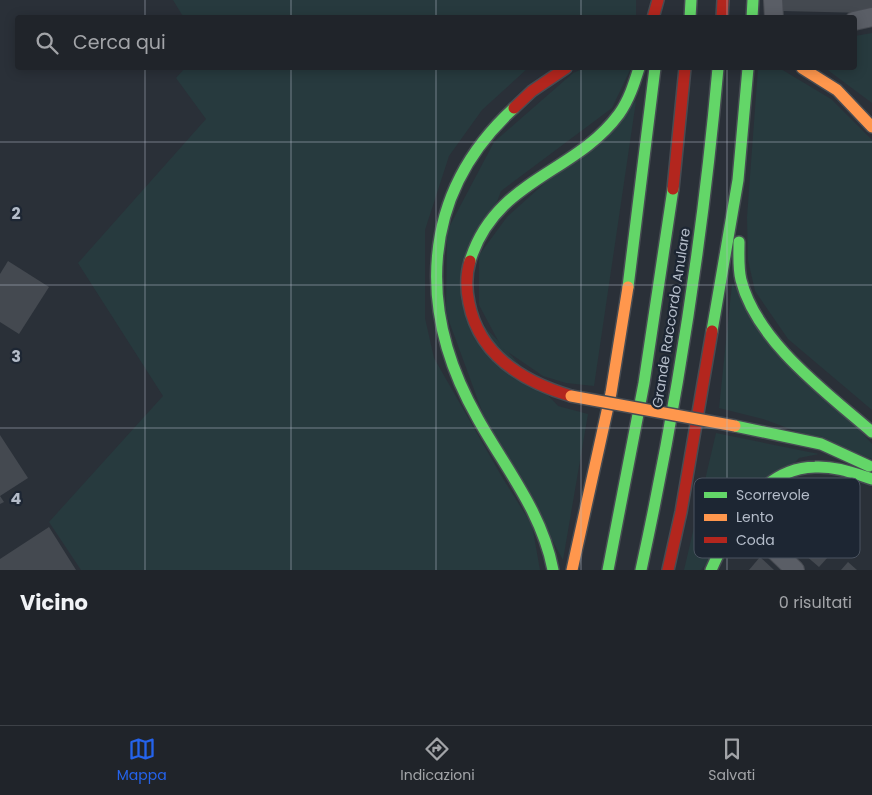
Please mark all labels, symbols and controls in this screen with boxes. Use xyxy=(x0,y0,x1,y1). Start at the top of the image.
search box xyxy=(15,15,857,70)
icon: search xyxy=(33,29,61,57)
text: Cerca qui xyxy=(73,29,166,56)
text: 2 xyxy=(11,202,21,225)
street label: Grande Raccordo Anulare xyxy=(647,226,695,409)
text: 3 xyxy=(11,345,21,368)
legend xyxy=(694,478,860,558)
text: Scorrevole xyxy=(736,485,810,505)
text: 4 xyxy=(11,487,22,510)
text: Lento xyxy=(736,507,774,527)
text: Coda xyxy=(736,530,775,550)
text: Vicino xyxy=(20,588,88,617)
text: 0 risultati xyxy=(779,591,852,614)
tab: Mappa xyxy=(117,735,167,786)
tab: Indicazioni xyxy=(400,735,475,786)
tab: Salvati xyxy=(708,735,755,786)

